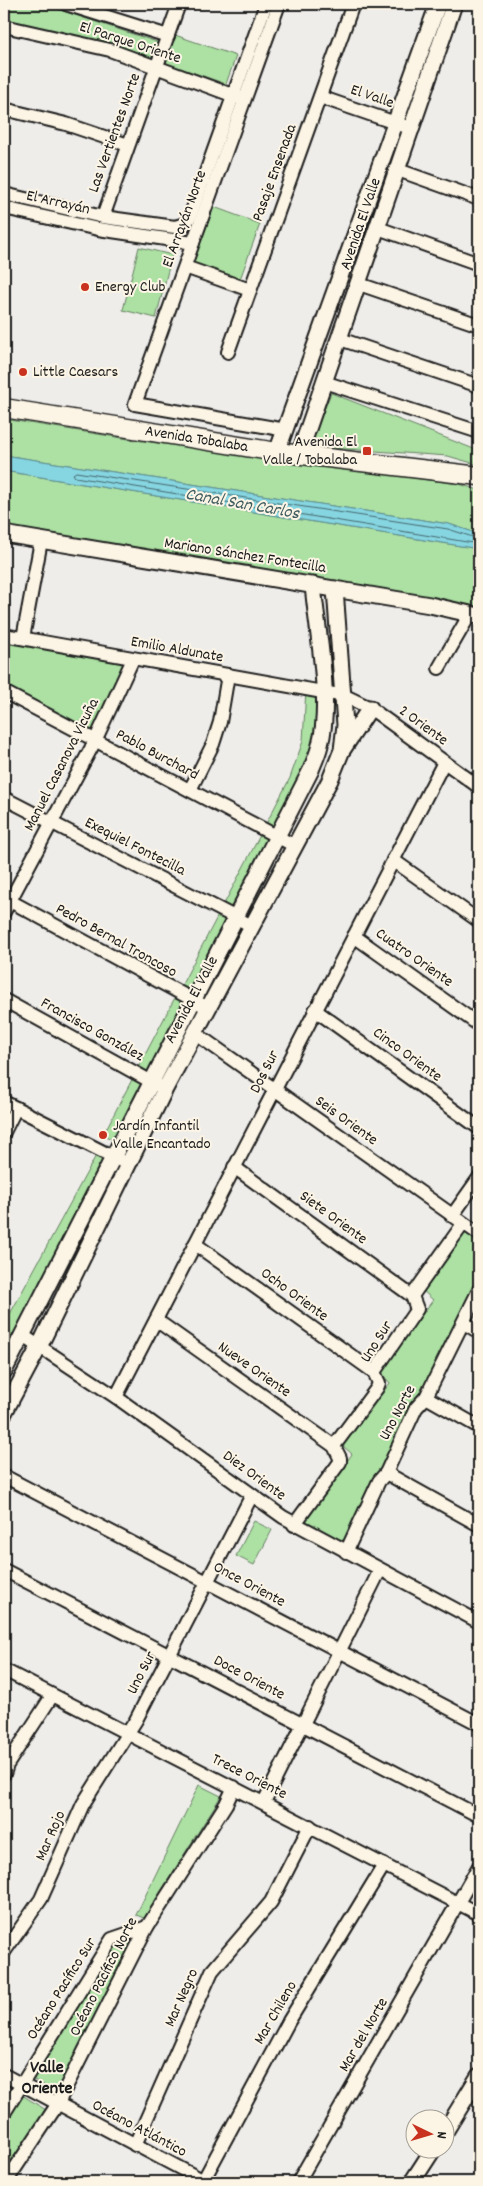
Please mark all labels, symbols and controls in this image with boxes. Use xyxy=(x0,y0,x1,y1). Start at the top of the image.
street label: El Parque Oriente xyxy=(76,16,184,70)
street label: Las Vertientes Norte xyxy=(83,70,147,196)
street label: El Valle xyxy=(347,79,397,115)
street label: Pasaje Ensenada xyxy=(247,121,303,225)
street label: El Arrayán Norte xyxy=(157,167,213,271)
street label: Avenida El Valle xyxy=(334,175,388,273)
street label: El Arrayán xyxy=(24,185,92,221)
place label: Energy Club xyxy=(95,276,165,299)
marker: Energy Club xyxy=(79,281,91,293)
place label: Little Caesars xyxy=(33,361,118,384)
marker: Little Caesars xyxy=(17,366,29,378)
street label: Avenida Tobalaba xyxy=(143,419,250,459)
place label: Avenida El Valle / Tobalaba xyxy=(263,431,357,472)
marker: Avenida El Valle / Tobalaba xyxy=(361,445,373,457)
water label: Canal San Carlos xyxy=(183,483,301,527)
street label: Mariano Sánchez Fontecilla xyxy=(162,532,328,580)
street label: Emilio Aldunate xyxy=(129,631,225,669)
street label: Manuel Casanova Vicuña xyxy=(18,694,106,836)
street label: 2 Oriente xyxy=(394,700,452,752)
street label: Pablo Burchard xyxy=(111,723,203,787)
street label: Exequiel Fontecilla xyxy=(80,812,190,883)
street label: Pedro Bernal Troncoso xyxy=(51,898,181,984)
street label: Cuatro Oriente xyxy=(370,923,458,993)
street label: Avenida El Valle xyxy=(159,952,225,1048)
street label: Francisco González xyxy=(36,992,148,1068)
street label: Cinco Oriente xyxy=(368,1022,446,1088)
street label: Dos Sur xyxy=(244,1046,286,1098)
street label: Seis Oriente xyxy=(310,1090,382,1152)
place label: Jardín Infantil Valle Encantado xyxy=(113,1115,211,1156)
marker: Jardín Infantil Valle Encantado xyxy=(97,1129,109,1141)
street label: Siete Oriente xyxy=(294,1185,372,1251)
street label: Ocho Oriente xyxy=(255,1262,333,1328)
street label: Uno Sur xyxy=(355,1316,399,1368)
street label: Nueve Oriente xyxy=(213,1336,295,1404)
street label: Uno Norte xyxy=(374,1381,422,1445)
street label: Diez Oriente xyxy=(218,1445,290,1507)
street label: Once Oriente xyxy=(209,1556,289,1614)
street label: Uno Sur xyxy=(121,1647,163,1699)
street label: Doce Oriente xyxy=(209,1650,289,1706)
street label: Trece Oriente xyxy=(207,1748,291,1806)
street label: Mar Rojo xyxy=(30,1807,72,1865)
street label: Océano Pacífico Norte xyxy=(64,1913,144,2041)
street label: Océano Pacífico Sur xyxy=(21,1933,103,2045)
street label: Mar Negro xyxy=(159,1965,205,2031)
street label: Mar Chileno xyxy=(249,1977,303,2049)
street label: Mar del Norte xyxy=(333,1994,395,2076)
district label: Valle Oriente xyxy=(21,2056,73,2102)
street label: Océano Atlántico xyxy=(88,2094,190,2164)
north arrow xyxy=(406,2108,456,2158)
text: N xyxy=(431,2131,451,2139)

